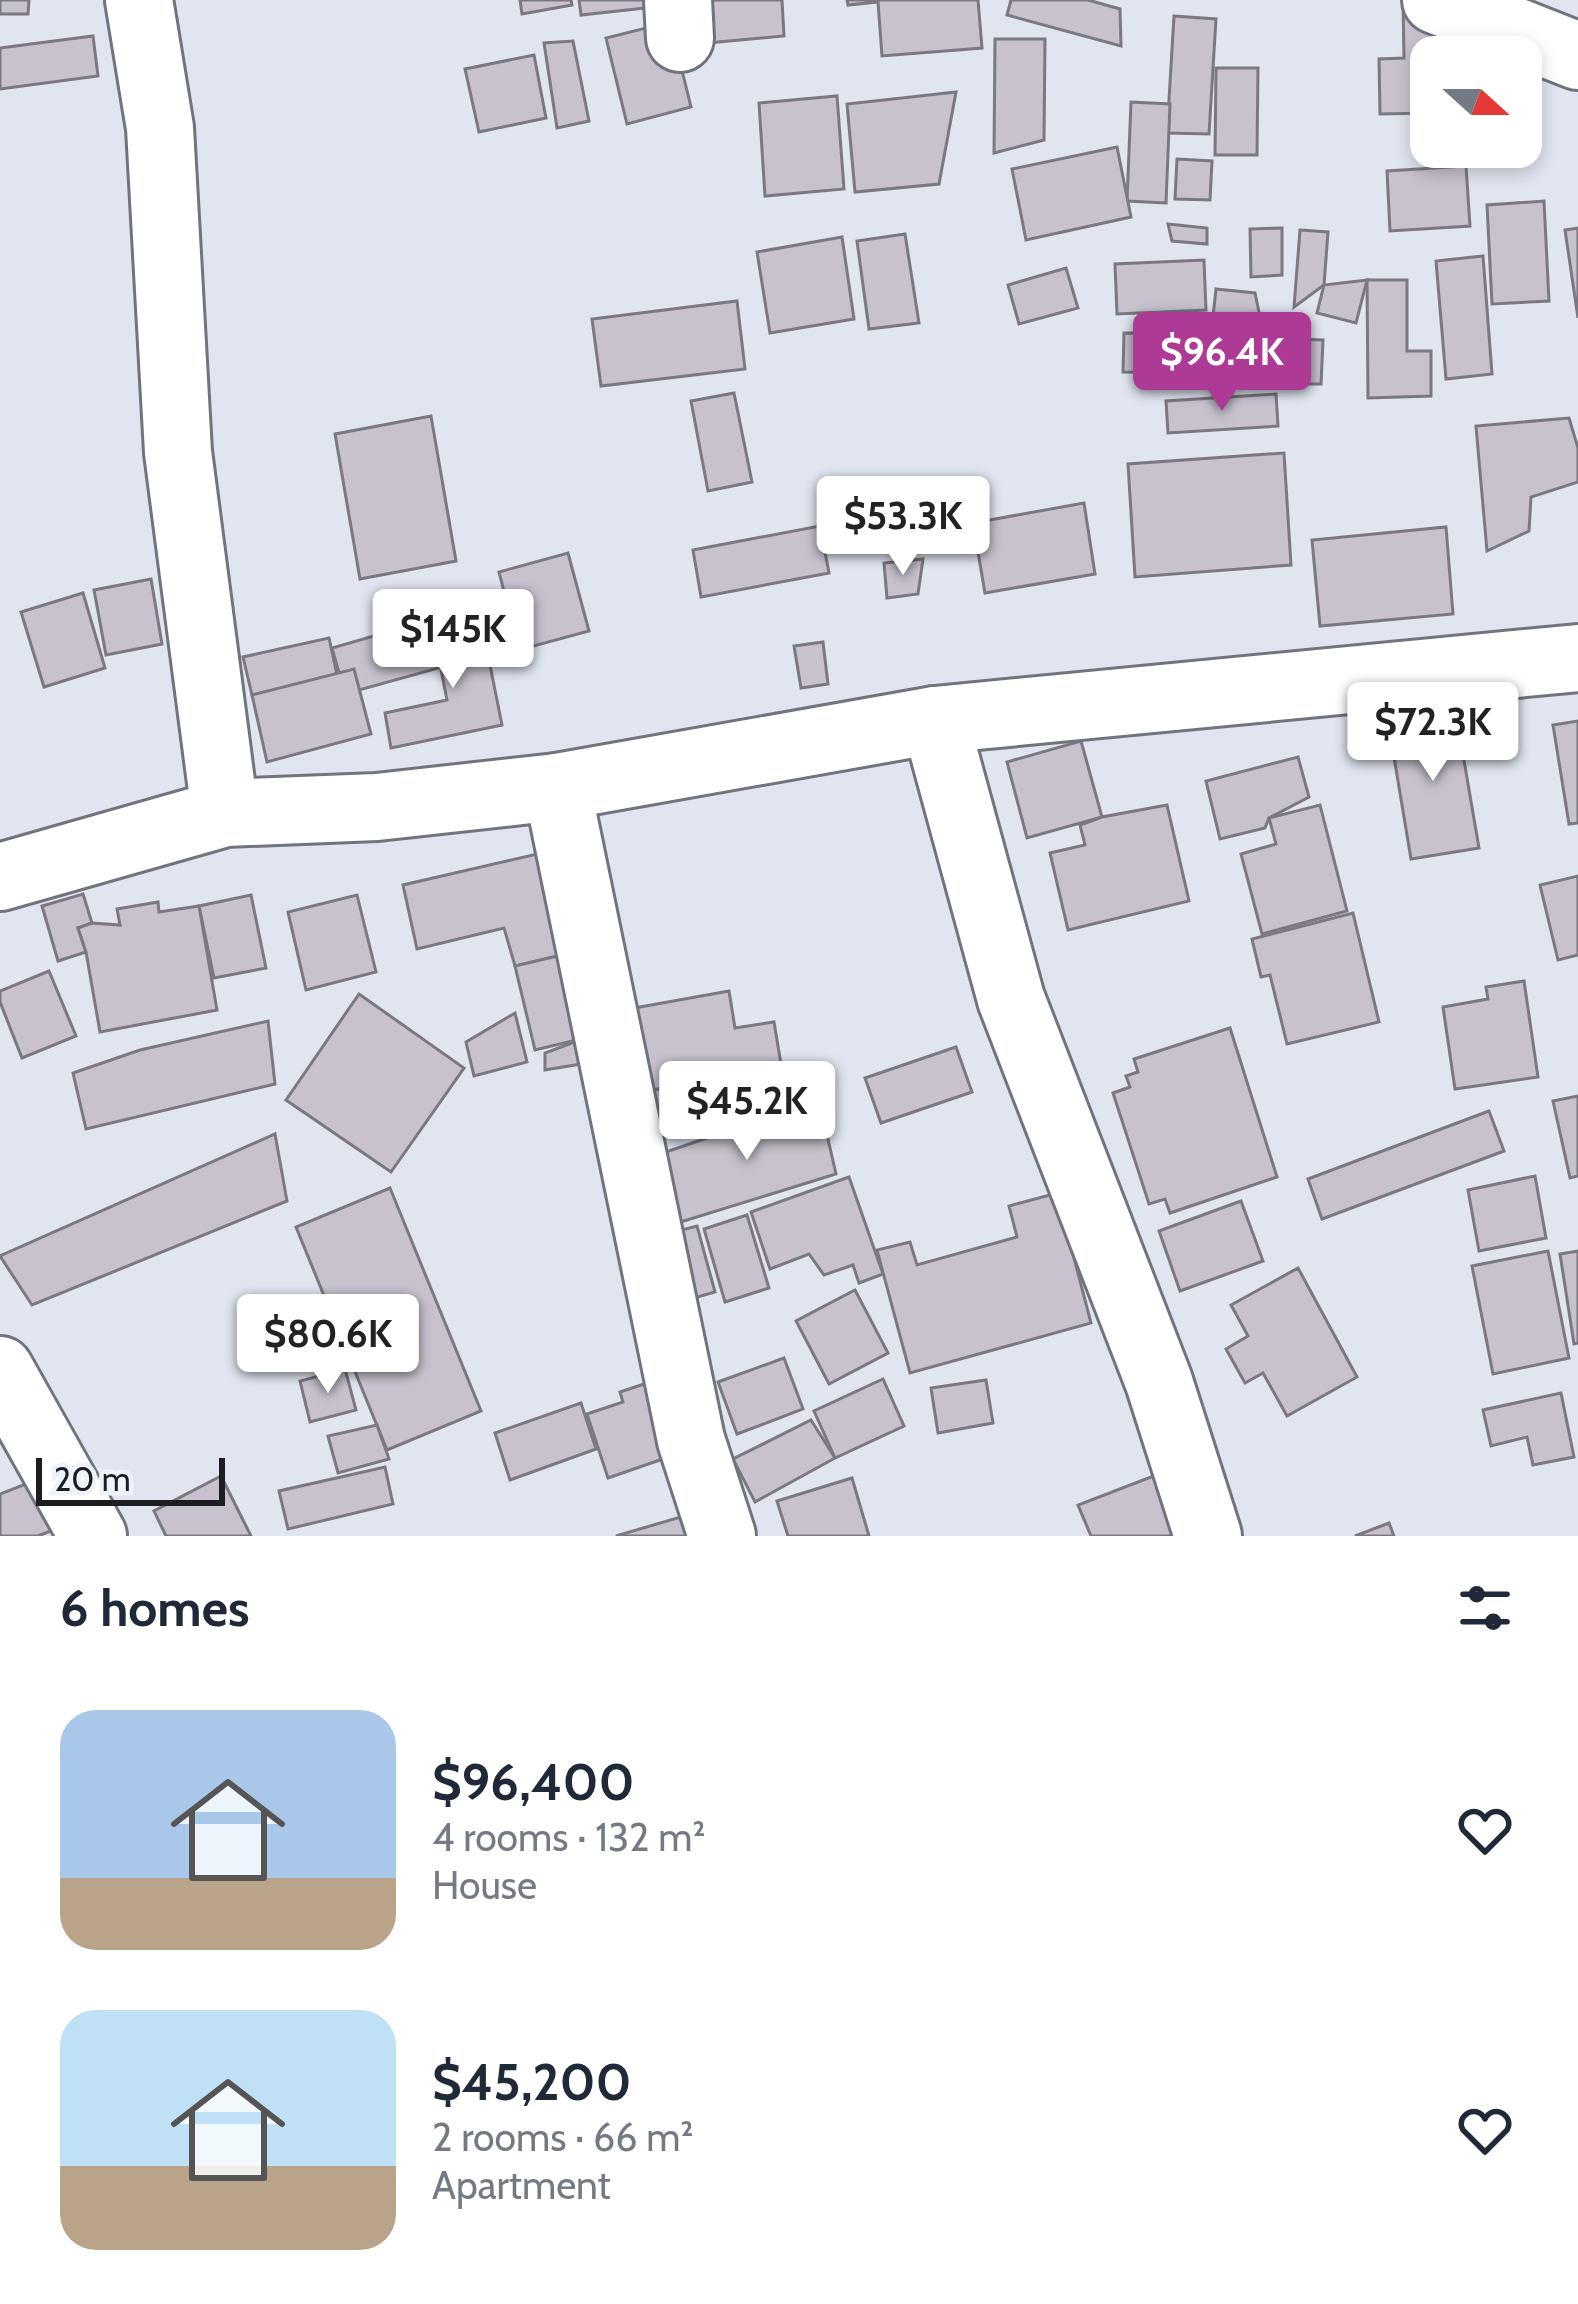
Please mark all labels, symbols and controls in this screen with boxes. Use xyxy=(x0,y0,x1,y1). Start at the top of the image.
north arrow xyxy=(1410,36,1542,168)
map controls xyxy=(1410,36,1542,168)
pin: $96.4K xyxy=(1124,312,1320,414)
text: $96.4K xyxy=(1160,327,1284,375)
pin: $53.3K xyxy=(805,476,1001,578)
text: $53.3K xyxy=(844,491,962,539)
pin: $145K xyxy=(369,589,537,691)
text: $145K xyxy=(400,604,506,652)
pin: $72.3K xyxy=(1335,682,1531,784)
text: $72.3K xyxy=(1374,697,1492,745)
pin: $45.2K xyxy=(649,1061,845,1163)
text: $45.2K xyxy=(686,1076,808,1124)
pin: $80.6K xyxy=(230,1294,426,1396)
text: $80.6K xyxy=(264,1309,392,1357)
scale bar xyxy=(36,1452,225,1505)
text: 20 m xyxy=(54,1459,131,1499)
icon: filters xyxy=(1452,1575,1518,1641)
text: 6 homes xyxy=(60,1577,249,1639)
text: $96,400 xyxy=(432,1751,634,1813)
icon: home xyxy=(156,1758,300,1902)
icon: heart xyxy=(1452,1797,1518,1863)
text: 4 rooms · 132 m² xyxy=(432,1813,705,1861)
text: House xyxy=(432,1861,537,1909)
text: $45,200 xyxy=(432,2051,631,2113)
icon: home xyxy=(156,2058,300,2202)
icon: heart xyxy=(1452,2097,1518,2163)
text: 2 rooms · 66 m² xyxy=(432,2113,693,2161)
text: Apartment xyxy=(432,2161,611,2209)

